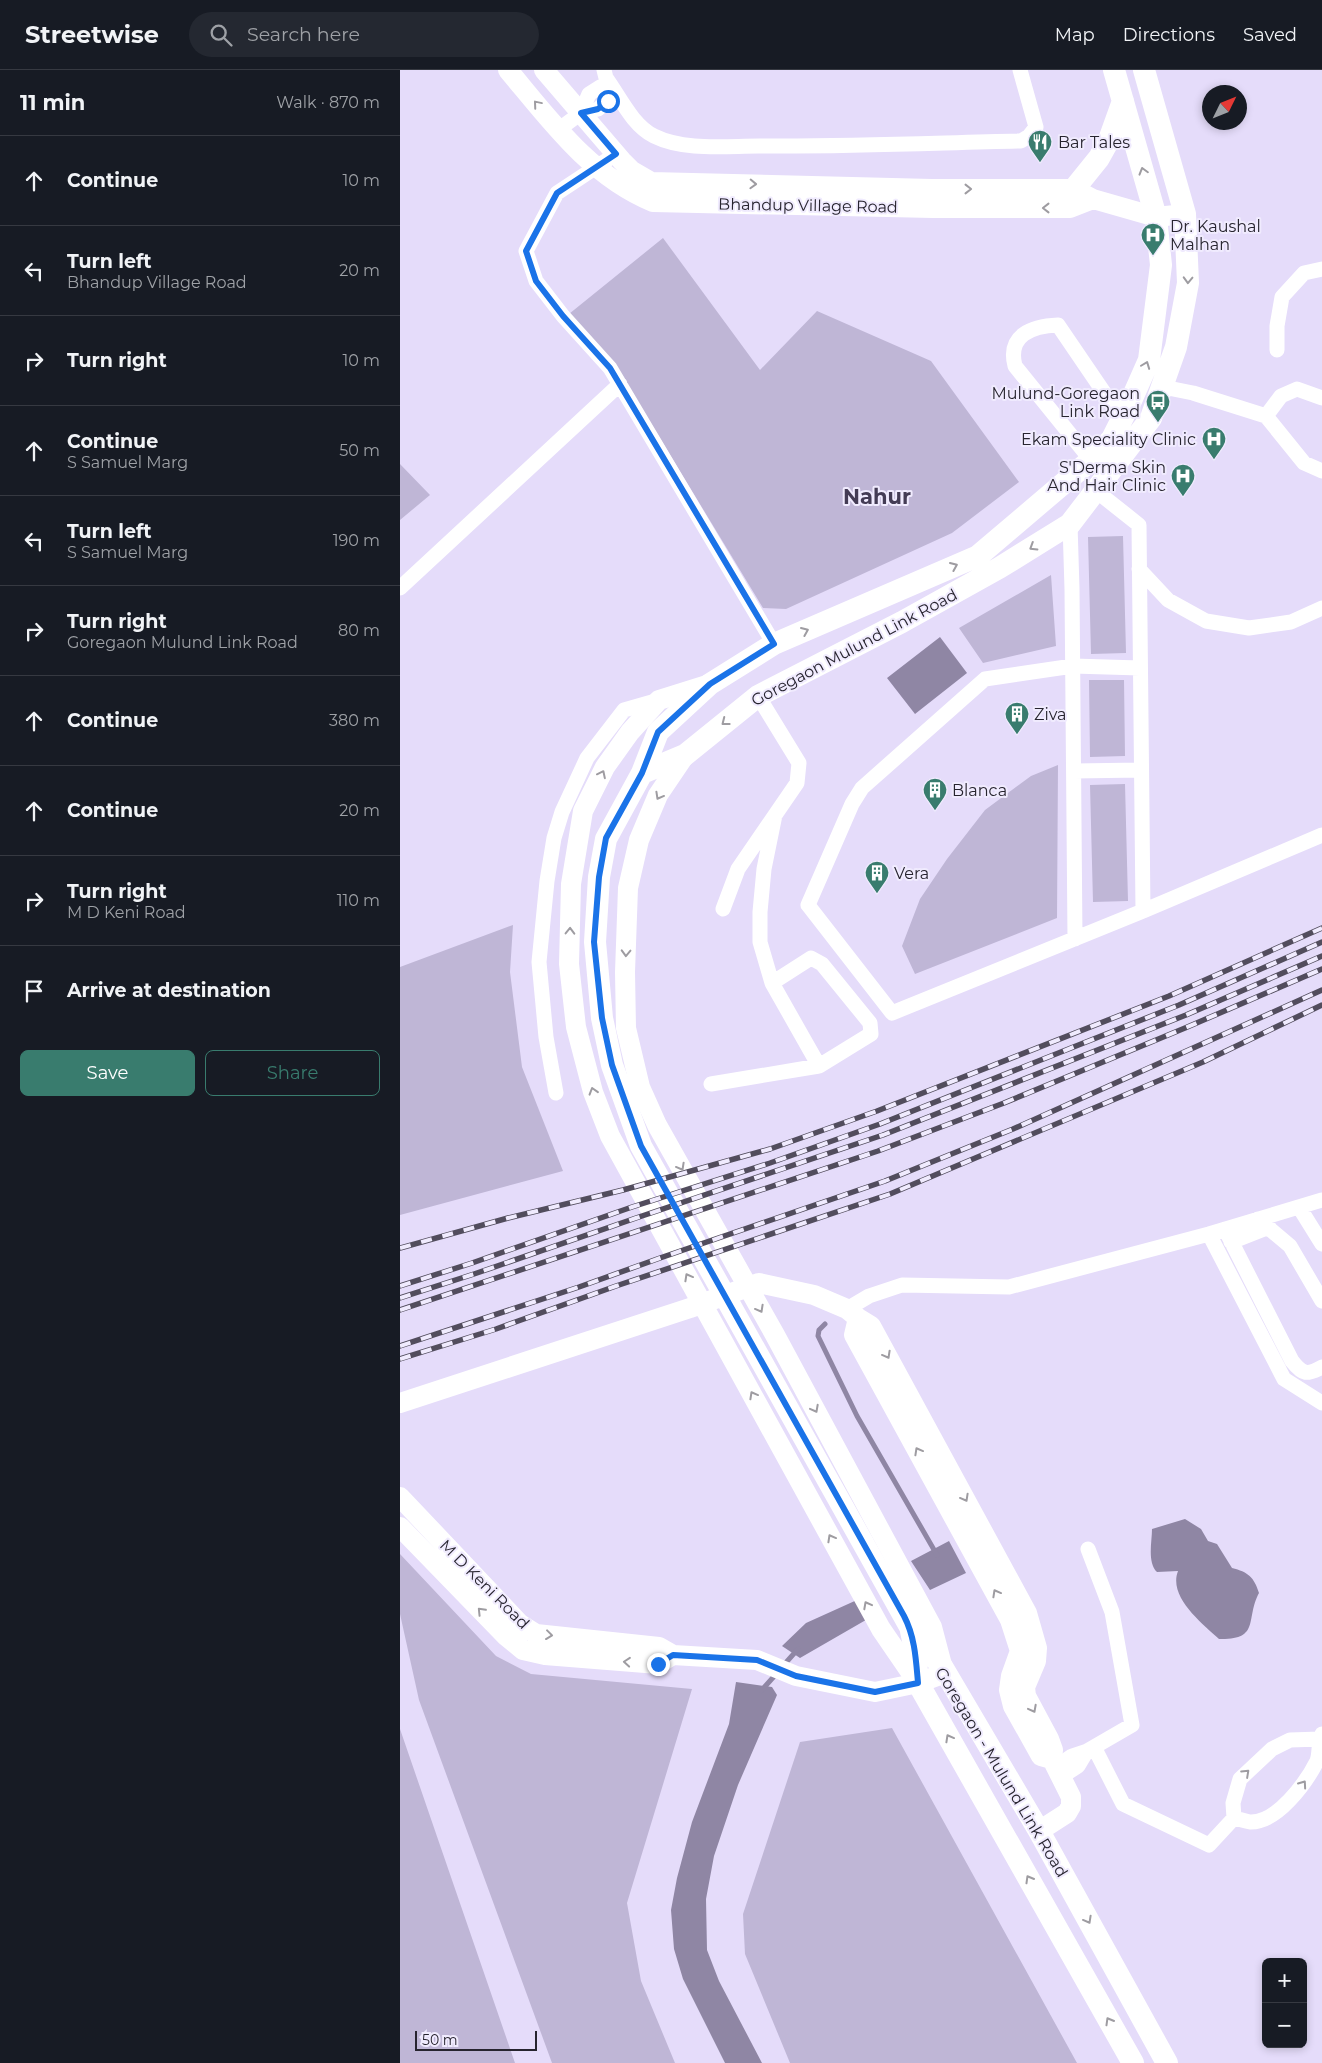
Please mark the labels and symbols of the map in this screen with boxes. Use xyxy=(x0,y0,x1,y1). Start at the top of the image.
north arrow xyxy=(1202,85,1247,130)
route start xyxy=(597,90,620,113)
one-way arrow xyxy=(534,101,542,110)
restaurant icon: Bar Tales xyxy=(1027,129,1053,163)
place label: Bar Tales xyxy=(1058,133,1130,152)
one-way arrow xyxy=(1138,167,1148,175)
one-way arrow xyxy=(749,179,757,190)
one-way arrow xyxy=(964,184,972,194)
street label: Bhandup Village Road xyxy=(718,194,898,217)
one-way arrow xyxy=(1042,203,1050,213)
place label: Dr. Kaushal Malhan xyxy=(1170,217,1261,254)
hospital icon: Dr. Kaushal Malhan xyxy=(1140,222,1166,256)
one-way arrow xyxy=(1182,277,1193,285)
one-way arrow xyxy=(1140,361,1150,370)
place label: Mulund-Goregaon Link Road xyxy=(991,384,1140,421)
bus stop icon: Mulund-Goregaon Link Road xyxy=(1145,389,1171,423)
hospital icon: Ekam Speciality Clinic xyxy=(1201,426,1227,460)
place label: Ekam Speciality Clinic xyxy=(1021,430,1196,449)
place label: S'Derma Skin And Hair Clinic xyxy=(1047,458,1166,495)
hospital icon: S'Derma Skin And Hair Clinic xyxy=(1170,463,1196,497)
district label: Nahur xyxy=(843,484,911,509)
one-way arrow xyxy=(1029,541,1038,550)
one-way arrow xyxy=(949,562,958,573)
street label: Goregaon Mulund Link Road xyxy=(748,585,961,710)
one-way arrow xyxy=(800,626,809,637)
building icon: Ziva xyxy=(1004,701,1030,735)
place label: Ziva xyxy=(1034,705,1067,724)
one-way arrow xyxy=(722,716,731,724)
one-way arrow xyxy=(596,770,606,779)
building icon: Blanca xyxy=(922,777,948,811)
place label: Blanca xyxy=(952,781,1007,800)
one-way arrow xyxy=(655,790,665,799)
building icon: Vera xyxy=(864,860,890,894)
place label: Vera xyxy=(894,864,929,883)
one-way arrow xyxy=(565,927,575,934)
one-way arrow xyxy=(621,949,631,957)
one-way arrow xyxy=(589,1087,599,1095)
one-way arrow xyxy=(674,1162,684,1171)
one-way arrow xyxy=(684,1274,694,1283)
one-way arrow xyxy=(754,1303,764,1312)
one-way arrow xyxy=(881,1350,891,1359)
one-way arrow xyxy=(749,1392,759,1401)
one-way arrow xyxy=(809,1404,819,1413)
one-way arrow xyxy=(914,1447,924,1456)
one-way arrow xyxy=(959,1492,969,1501)
one-way arrow xyxy=(827,1534,837,1543)
street label: M D Keni Road xyxy=(436,1536,533,1633)
one-way arrow xyxy=(992,1589,1002,1598)
one-way arrow xyxy=(864,1601,874,1610)
one-way arrow xyxy=(478,1608,487,1617)
one-way arrow xyxy=(545,1629,553,1640)
route end xyxy=(647,1653,670,1676)
one-way arrow xyxy=(623,1657,631,1668)
street label: Goregaon - Mulund Link Road xyxy=(931,1664,1072,1880)
one-way arrow xyxy=(1027,1704,1037,1713)
one-way arrow xyxy=(945,1734,955,1743)
one-way arrow xyxy=(1241,1770,1250,1779)
one-way arrow xyxy=(1297,1780,1306,1790)
one-way arrow xyxy=(1025,1876,1035,1885)
one-way arrow xyxy=(1081,1914,1091,1923)
one-way arrow xyxy=(1105,2017,1115,2026)
scale bar xyxy=(415,2028,538,2051)

